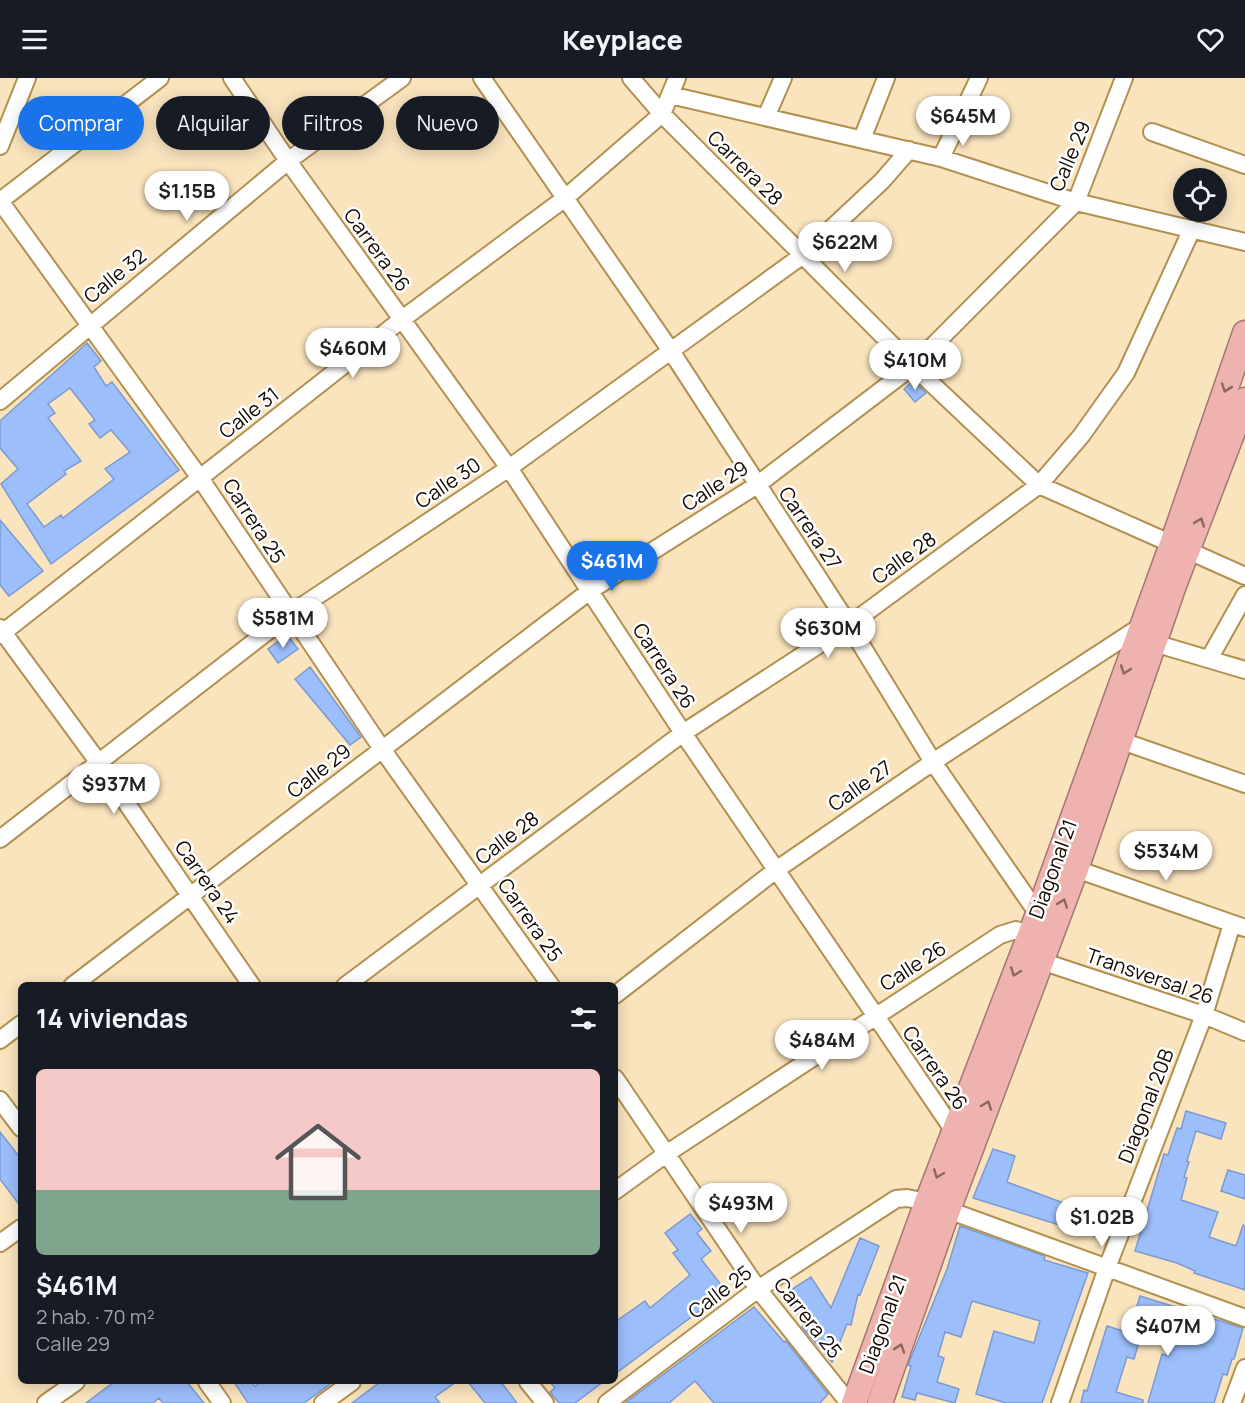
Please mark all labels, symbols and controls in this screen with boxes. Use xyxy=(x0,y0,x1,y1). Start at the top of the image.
text: Keyplace xyxy=(562,21,683,58)
icon: menu xyxy=(18,23,51,56)
icon: heart xyxy=(1194,23,1227,56)
chip: Comprar xyxy=(18,96,144,150)
chip: Alquilar xyxy=(156,96,270,150)
chip: Filtros xyxy=(282,96,384,150)
chip: Nuevo xyxy=(396,96,499,150)
pin: $645M xyxy=(921,96,1005,147)
text: $645M xyxy=(930,102,996,129)
street label: Calle 29 xyxy=(1043,116,1096,195)
street label: Carrera 28 xyxy=(702,124,789,211)
map controls xyxy=(1173,168,1227,222)
button: locate xyxy=(1173,168,1227,222)
pin: $1.15B xyxy=(138,171,236,222)
text: $1.15B xyxy=(158,177,216,204)
street label: Carrera 26 xyxy=(338,203,417,297)
pin: $622M xyxy=(803,222,887,273)
text: $622M xyxy=(812,228,878,255)
street label: Calle 32 xyxy=(78,242,152,309)
pin: $460M xyxy=(311,328,395,379)
text: $460M xyxy=(319,334,387,361)
pin: $410M xyxy=(873,340,957,391)
text: $410M xyxy=(883,346,947,373)
street label: Calle 31 xyxy=(213,381,284,445)
one-way arrow xyxy=(1221,382,1233,393)
street label: Calle 30 xyxy=(410,451,486,514)
street label: Calle 29 xyxy=(676,454,753,517)
street label: Carrera 25 xyxy=(217,473,292,568)
street label: Carrera 27 xyxy=(773,481,848,575)
one-way arrow xyxy=(1192,517,1205,528)
street label: Calle 28 xyxy=(866,525,941,590)
pin: $461M xyxy=(570,541,654,592)
text: $461M xyxy=(581,547,643,574)
pin: $581M xyxy=(241,598,325,649)
text: $581M xyxy=(252,604,314,631)
pin: $630M xyxy=(786,608,870,659)
text: $630M xyxy=(795,614,861,641)
street label: Carrera 26 xyxy=(627,618,702,714)
one-way arrow xyxy=(1119,664,1132,675)
street label: Calle 29 xyxy=(281,737,356,804)
street label: Calle 27 xyxy=(823,754,897,817)
pin: $937M xyxy=(72,764,156,815)
text: $937M xyxy=(82,770,146,797)
street label: Calle 28 xyxy=(469,805,544,870)
street label: Diagonal 21 xyxy=(1022,815,1083,922)
pin: $534M xyxy=(1124,831,1208,882)
street label: Carrera 24 xyxy=(169,835,246,929)
text: $534M xyxy=(1133,837,1199,864)
street label: Carrera 25 xyxy=(492,873,569,967)
one-way arrow xyxy=(1056,898,1068,909)
street label: Calle 26 xyxy=(874,934,951,997)
street label: Transversal 26 xyxy=(1083,941,1218,1010)
one-way arrow xyxy=(1009,966,1022,977)
text: 14 viviendas xyxy=(36,1000,188,1036)
icon: filters xyxy=(567,1002,600,1035)
pin: $484M xyxy=(780,1020,864,1071)
street label: Carrera 26 xyxy=(897,1020,974,1115)
text: $484M xyxy=(789,1026,855,1053)
street label: Diagonal 20B xyxy=(1111,1045,1180,1167)
one-way arrow xyxy=(980,1100,992,1111)
icon: home xyxy=(264,1108,372,1216)
one-way arrow xyxy=(933,1167,945,1178)
pin: $493M xyxy=(699,1183,783,1234)
text: $493M xyxy=(708,1189,774,1216)
pin: $1.02B xyxy=(1053,1197,1151,1248)
text: $1.02B xyxy=(1070,1203,1134,1230)
street label: Calle 25 xyxy=(682,1259,757,1324)
text: $461M xyxy=(36,1267,118,1303)
street label: Diagonal 21 xyxy=(852,1270,913,1377)
street label: Carrera 25 xyxy=(768,1271,849,1364)
text: 2 hab. · 70 m² xyxy=(36,1303,155,1330)
pin: $407M xyxy=(1126,1306,1210,1357)
text: $407M xyxy=(1135,1312,1201,1339)
text: Calle 29 xyxy=(36,1330,110,1357)
one-way arrow xyxy=(892,1343,905,1354)

